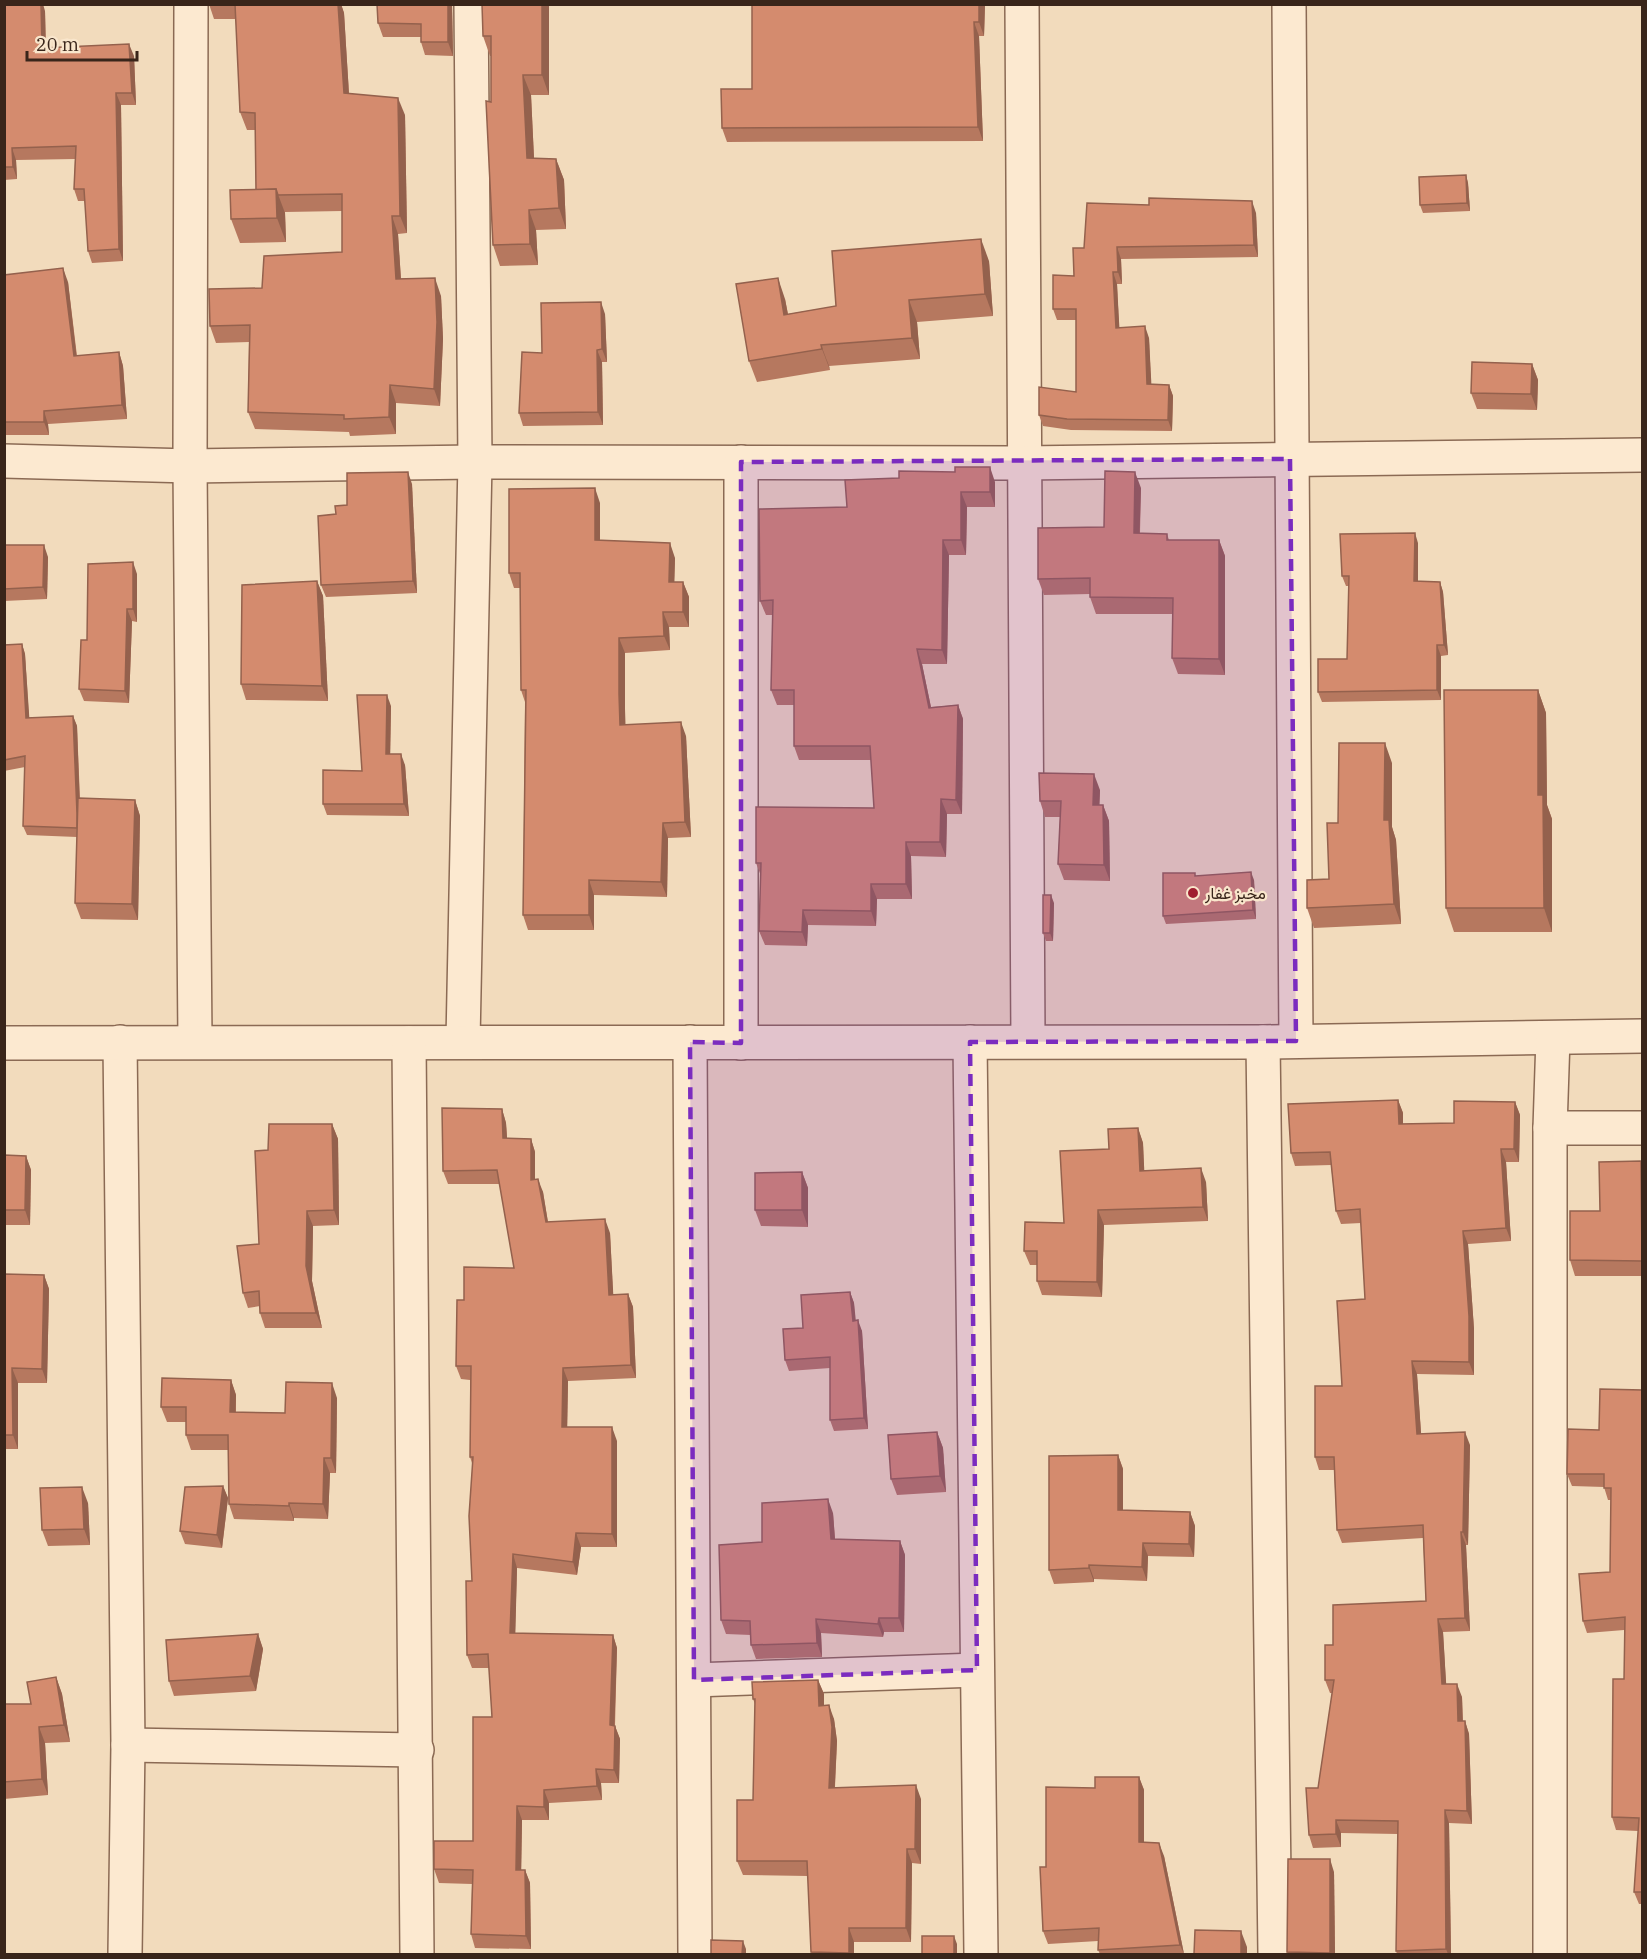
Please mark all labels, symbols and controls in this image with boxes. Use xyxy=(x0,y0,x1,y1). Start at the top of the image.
scale bar xyxy=(27,24,136,62)
text: 20 m xyxy=(36,33,79,56)
place label: مخبز غفار xyxy=(1204,883,1266,904)
marker: مخبز غفار xyxy=(1186,886,1200,900)

